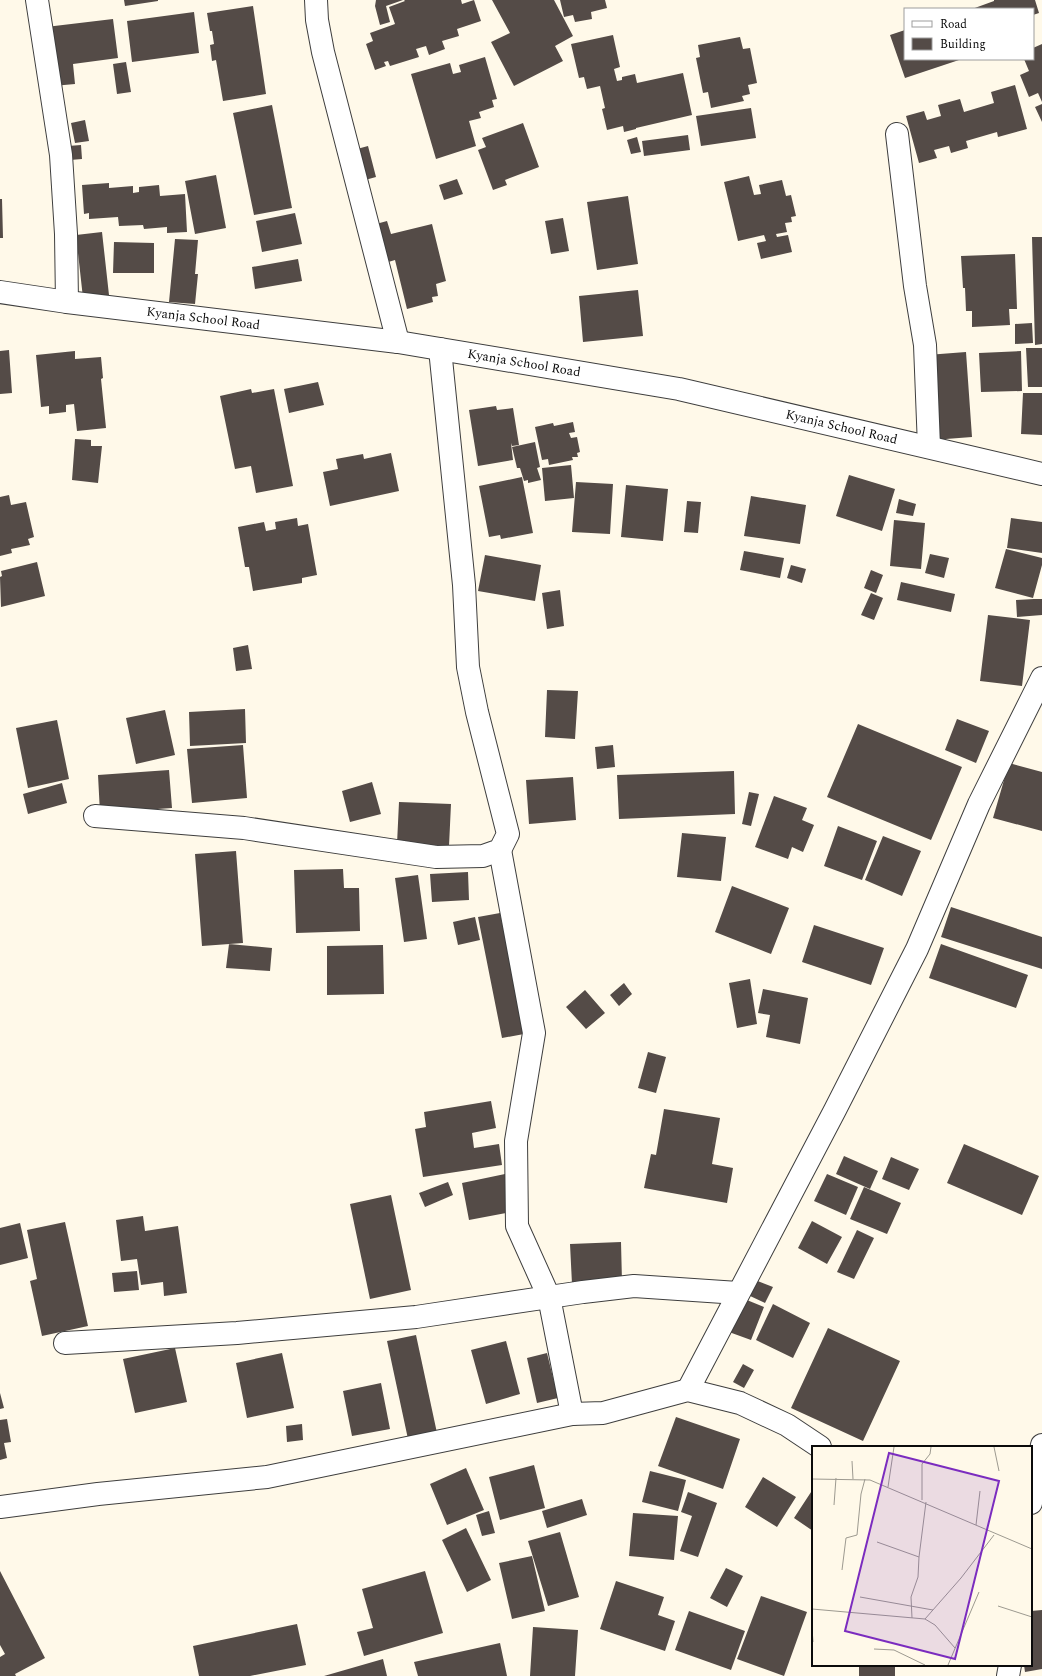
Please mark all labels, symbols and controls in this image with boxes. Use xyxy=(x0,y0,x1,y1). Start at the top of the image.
legend xyxy=(904,8,1034,60)
text: Road xyxy=(940,15,967,34)
text: Building xyxy=(940,35,986,54)
street label: Kyanja School Road xyxy=(145,302,261,335)
street label: Kyanja School Road xyxy=(466,344,582,382)
street label: Kyanja School Road xyxy=(784,404,899,450)
inset map xyxy=(812,1446,1032,1666)

